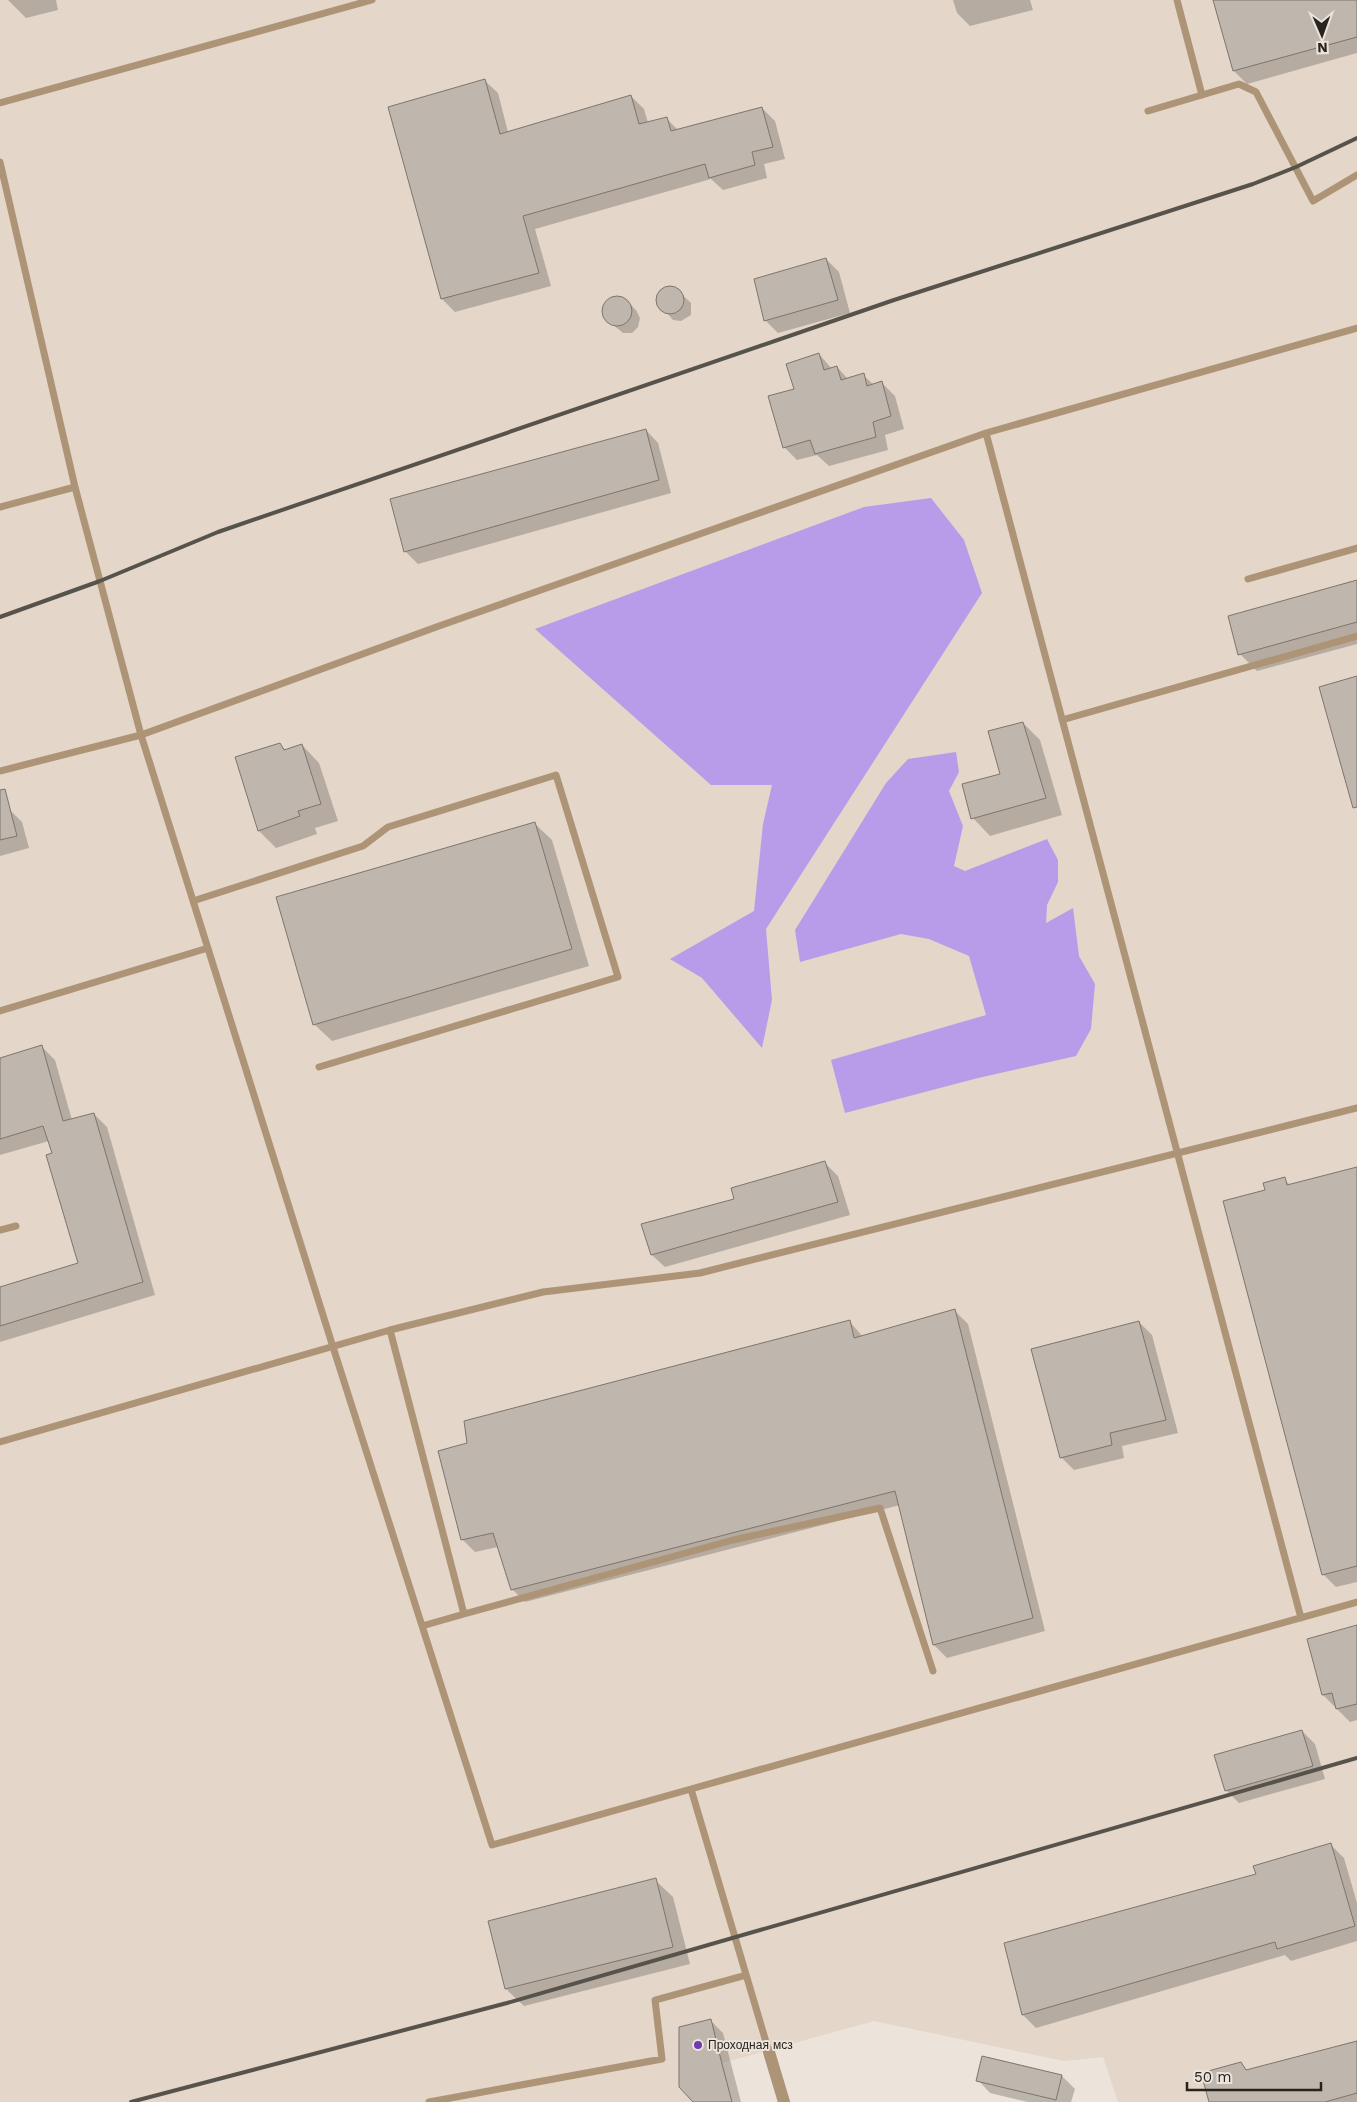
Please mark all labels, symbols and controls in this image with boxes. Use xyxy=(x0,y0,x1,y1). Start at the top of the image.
north arrow xyxy=(1297,10,1347,60)
text: N xyxy=(1317,40,1328,56)
place label: Проходная мсз xyxy=(708,2038,793,2052)
marker: Проходная мсз xyxy=(692,2039,704,2051)
scale bar xyxy=(1187,2060,1321,2092)
text: 50 m xyxy=(1194,2068,1231,2086)

